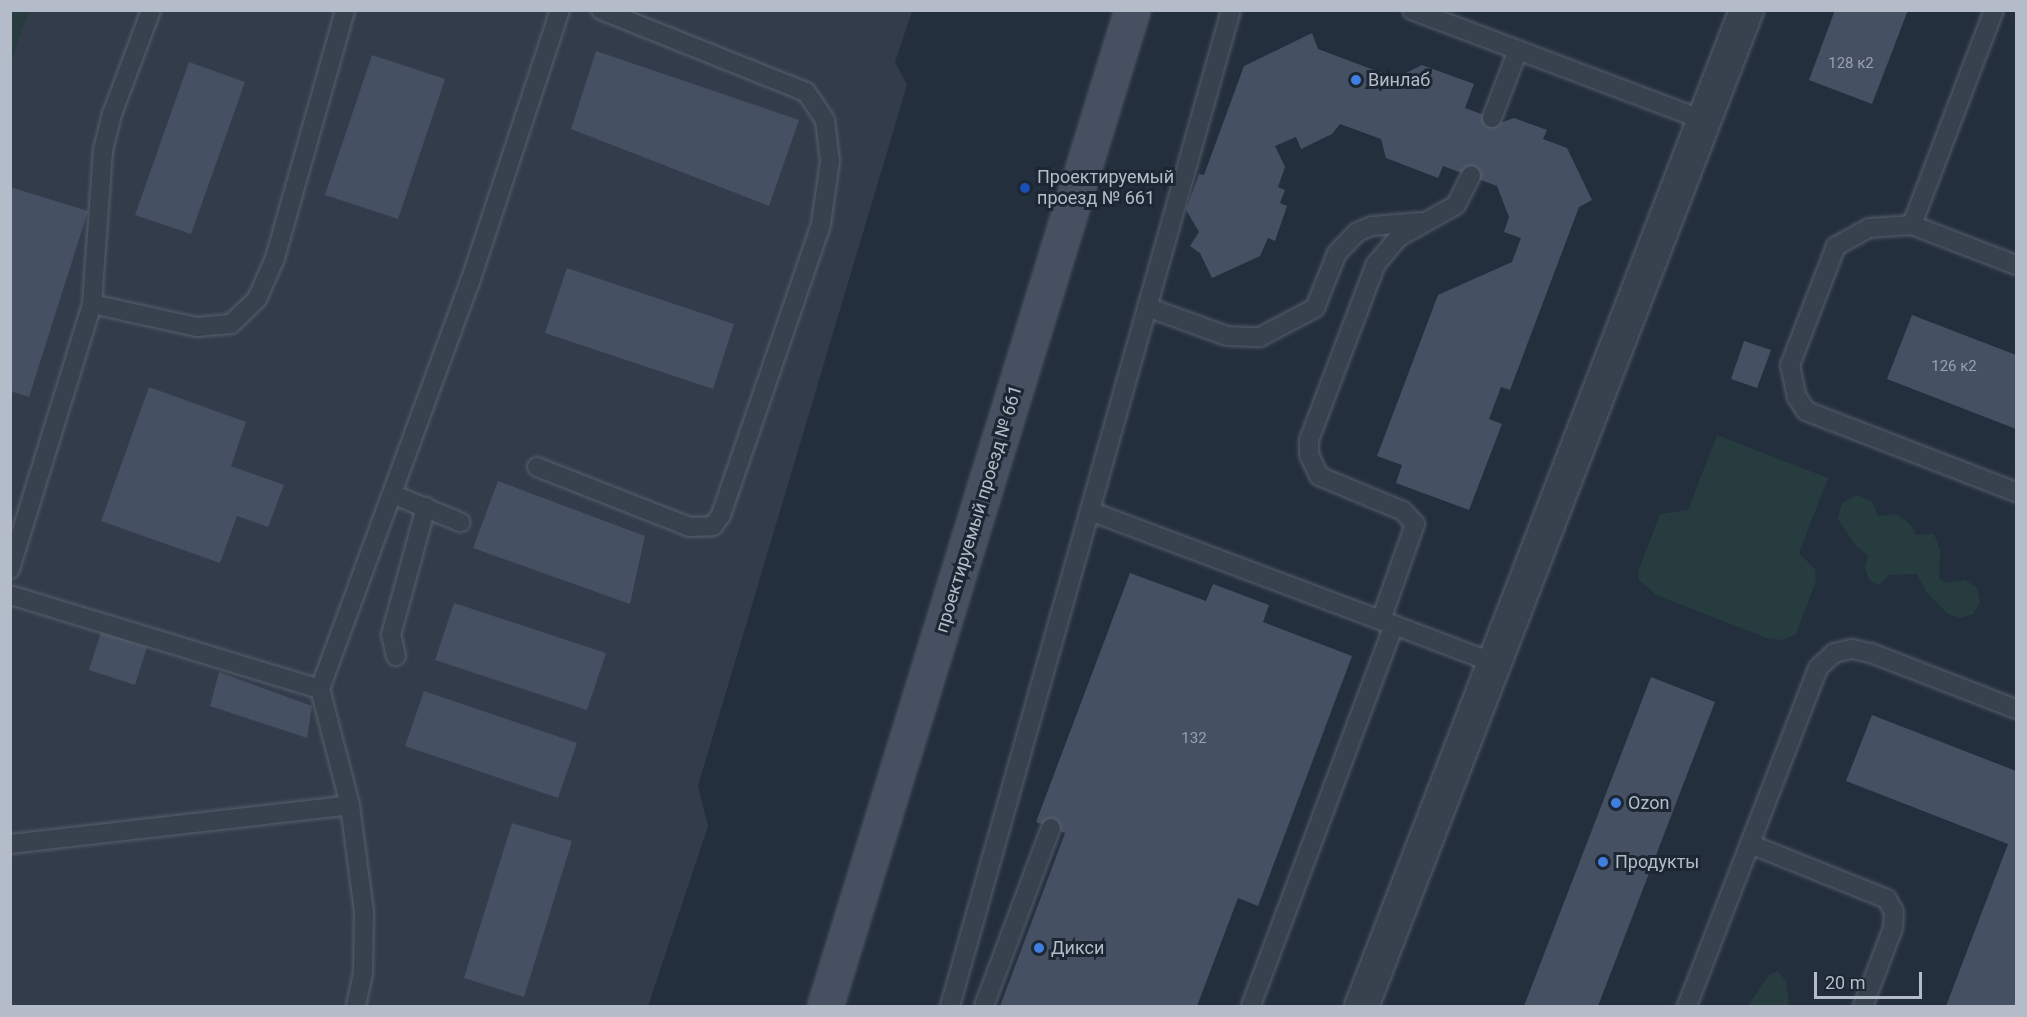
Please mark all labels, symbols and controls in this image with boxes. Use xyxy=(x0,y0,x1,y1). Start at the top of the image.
house number: 128 к2 xyxy=(1828,55,1874,73)
place label: Винлаб xyxy=(1368,69,1430,91)
marker: Винлаб xyxy=(1349,73,1363,87)
place label: Проектируемый проезд № 661 xyxy=(1037,167,1174,210)
marker: Проектируемый проезд № 661 xyxy=(1018,181,1032,195)
house number: 126 к2 xyxy=(1931,358,1977,376)
street label: проектируемый проезд № 661 xyxy=(931,383,1027,635)
house number: 132 xyxy=(1181,730,1207,748)
place label: Ozon xyxy=(1628,792,1669,814)
marker: Ozon xyxy=(1609,796,1623,810)
place label: Продукты xyxy=(1615,851,1699,873)
marker: Продукты xyxy=(1596,855,1610,869)
place label: Дикси xyxy=(1051,937,1104,959)
marker: Дикси xyxy=(1032,941,1046,955)
scale bar xyxy=(1817,960,1925,998)
text: 20 m xyxy=(1825,972,1865,993)

